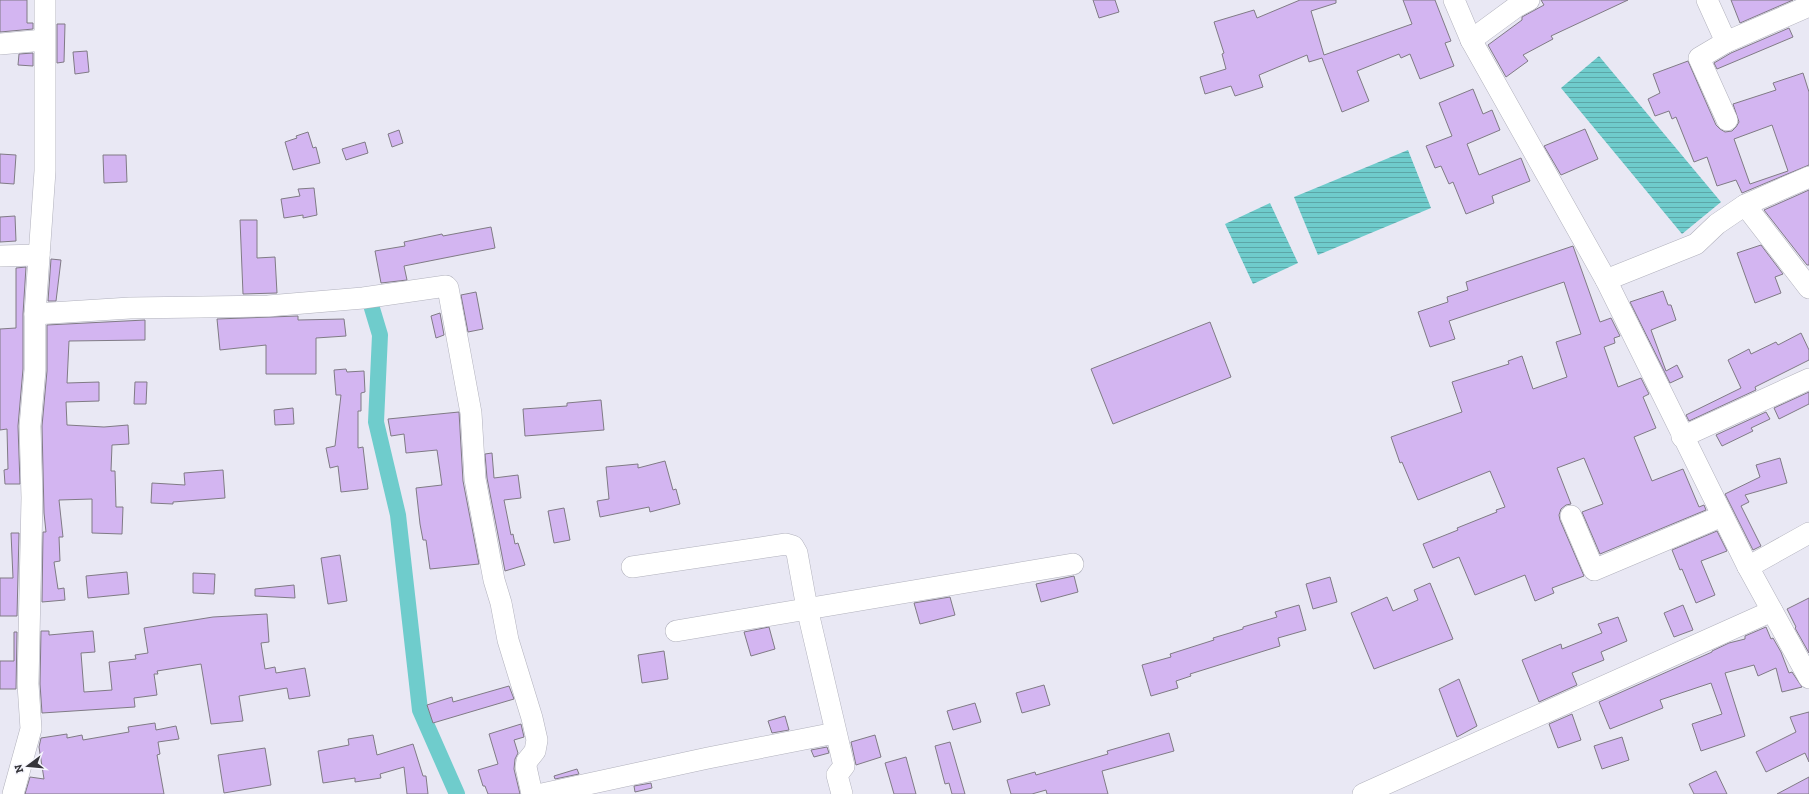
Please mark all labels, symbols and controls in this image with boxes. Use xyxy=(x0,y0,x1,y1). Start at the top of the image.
north arrow xyxy=(8,746,48,786)
text: N xyxy=(11,762,26,774)

